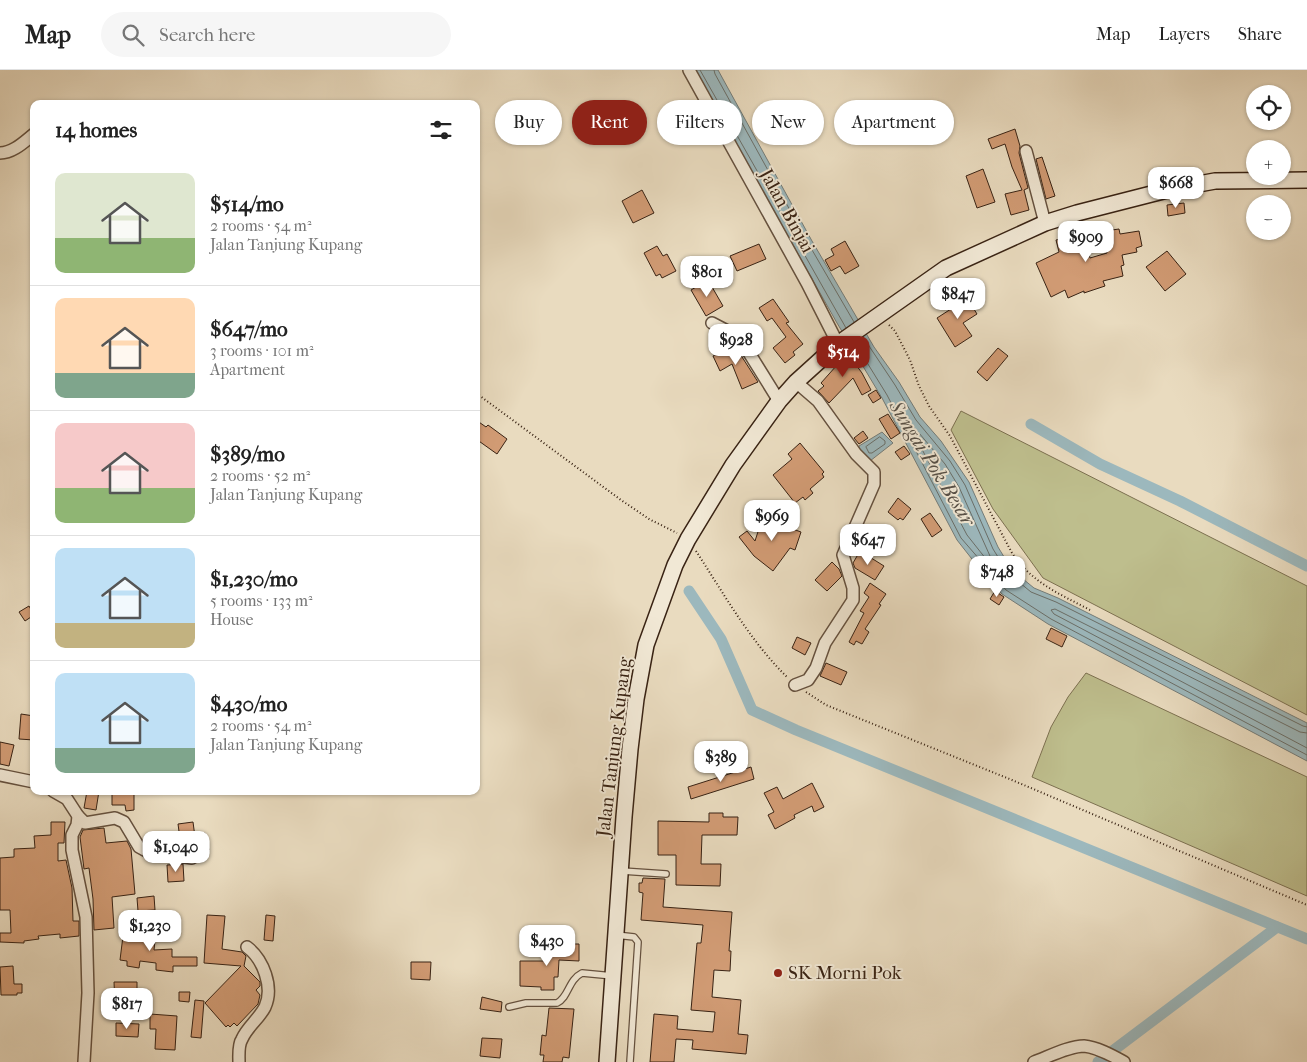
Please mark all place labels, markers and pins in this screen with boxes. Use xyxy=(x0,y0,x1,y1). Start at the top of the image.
pin: $668 xyxy=(1146,166,1206,209)
pin: $909 xyxy=(1056,220,1116,263)
pin: $801 xyxy=(677,256,737,298)
pin: $847 xyxy=(928,278,988,320)
pin: $928 xyxy=(706,324,766,366)
pin: $514 xyxy=(813,336,873,378)
pin: $969 xyxy=(742,500,802,542)
pin: $647 xyxy=(838,524,898,566)
pin: $748 xyxy=(967,556,1027,598)
pin: $389 xyxy=(691,740,751,783)
pin: $1,040 xyxy=(135,830,217,873)
pin: $1,230 xyxy=(109,910,191,952)
pin: $430 xyxy=(517,924,577,967)
place label: SK Morni Pok xyxy=(788,962,902,984)
marker: SK Morni Pok xyxy=(772,967,784,979)
pin: $817 xyxy=(97,988,157,1030)

